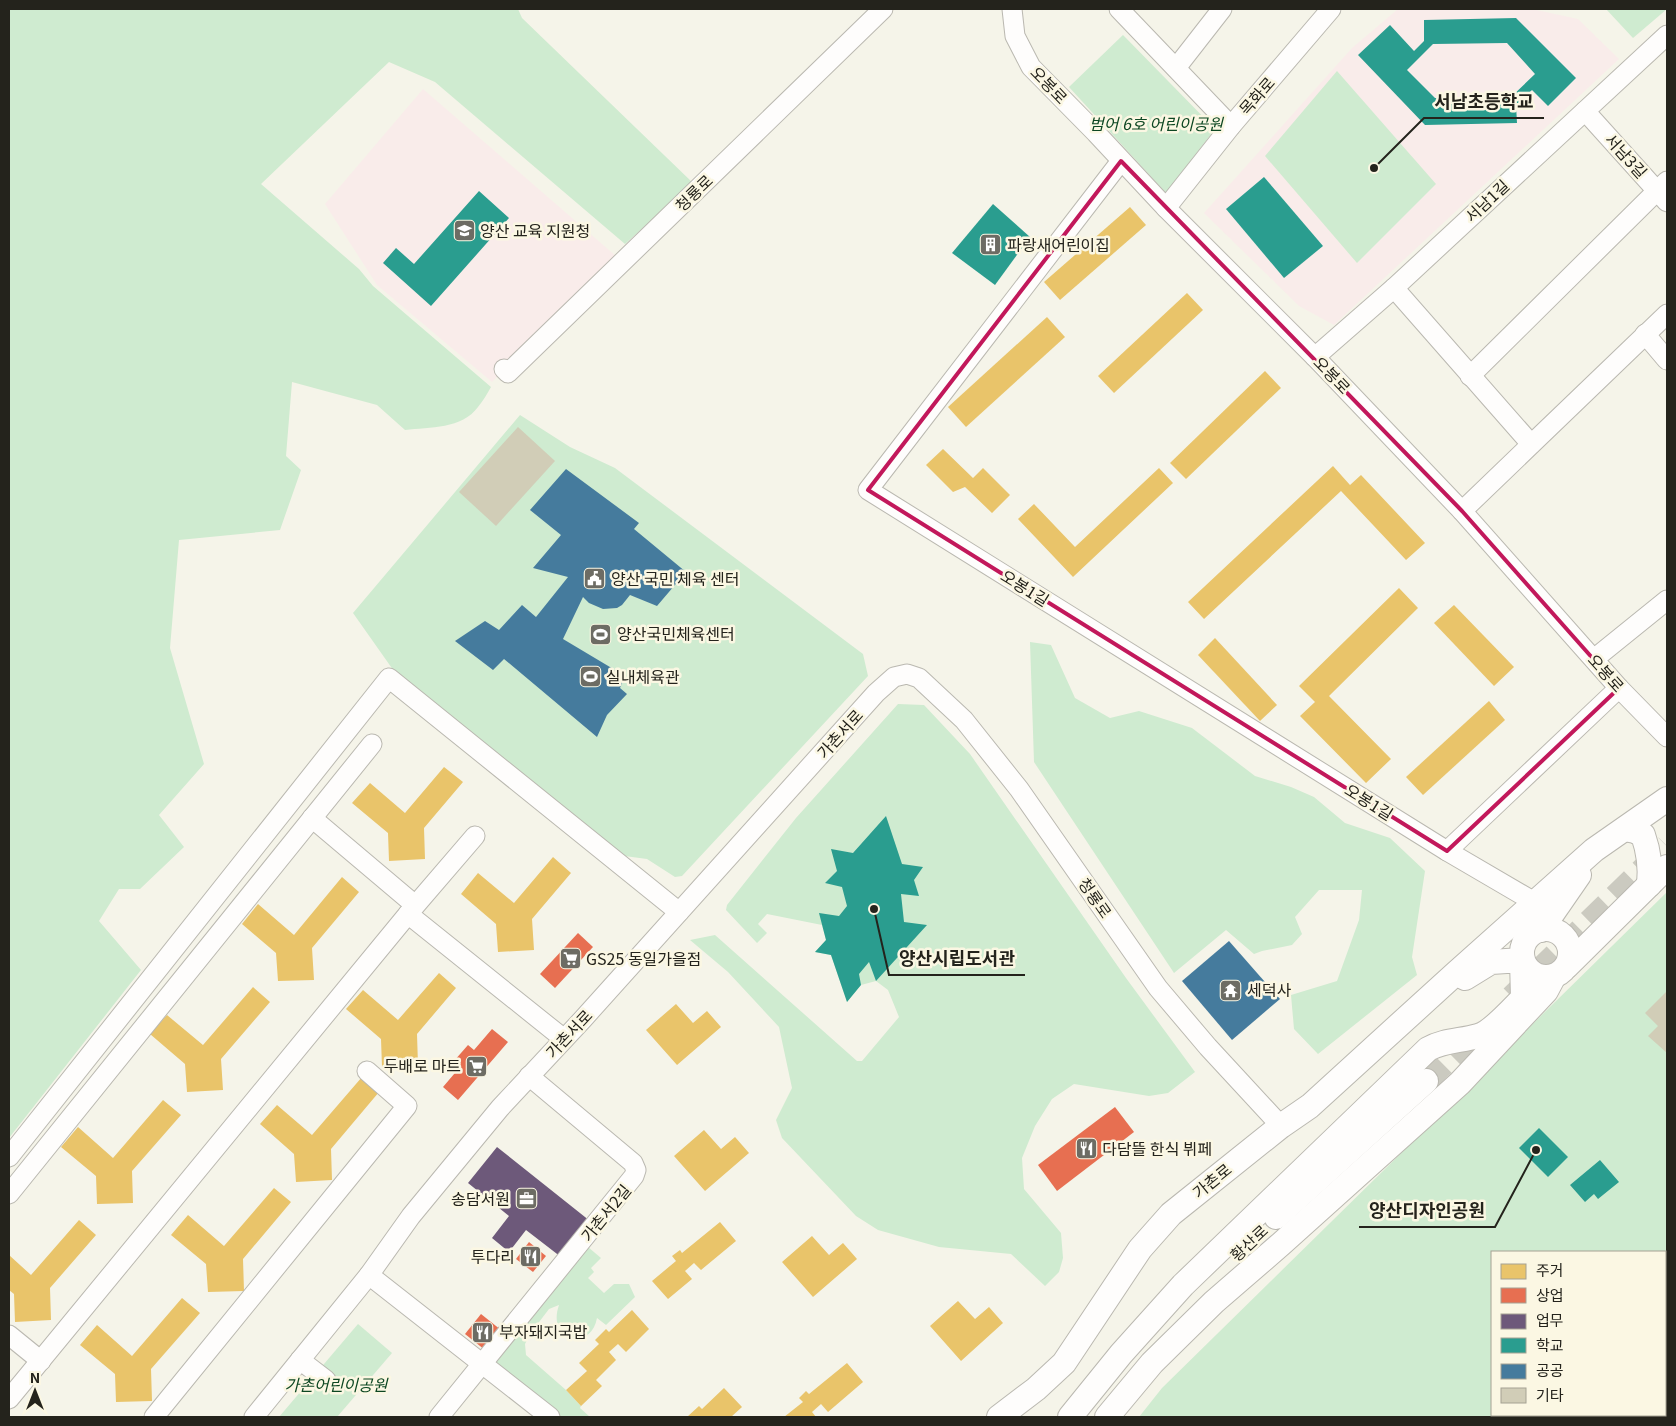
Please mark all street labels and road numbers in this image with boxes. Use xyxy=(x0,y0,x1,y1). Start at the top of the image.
street label: 오봉로 xyxy=(1026,60,1074,109)
street label: 목화로 xyxy=(1233,71,1280,120)
street label: 서남3길 xyxy=(1600,128,1653,183)
street label: 청룡로 xyxy=(669,168,718,216)
street label: 서남1길 xyxy=(1459,173,1514,227)
street label: 오봉로 xyxy=(1309,350,1357,399)
street label: 오봉1길 xyxy=(997,563,1054,611)
street label: 오봉로 xyxy=(1583,648,1631,697)
street label: 가촌서로 xyxy=(811,703,868,763)
street label: 오봉1길 xyxy=(1341,777,1398,825)
street label: 청룡로 xyxy=(1073,872,1118,923)
street label: 가촌서로 xyxy=(539,1003,597,1063)
street label: 가촌로 xyxy=(1187,1157,1236,1203)
street label: 가촌서2길 xyxy=(575,1178,636,1246)
street label: 황산로 xyxy=(1224,1218,1273,1266)

